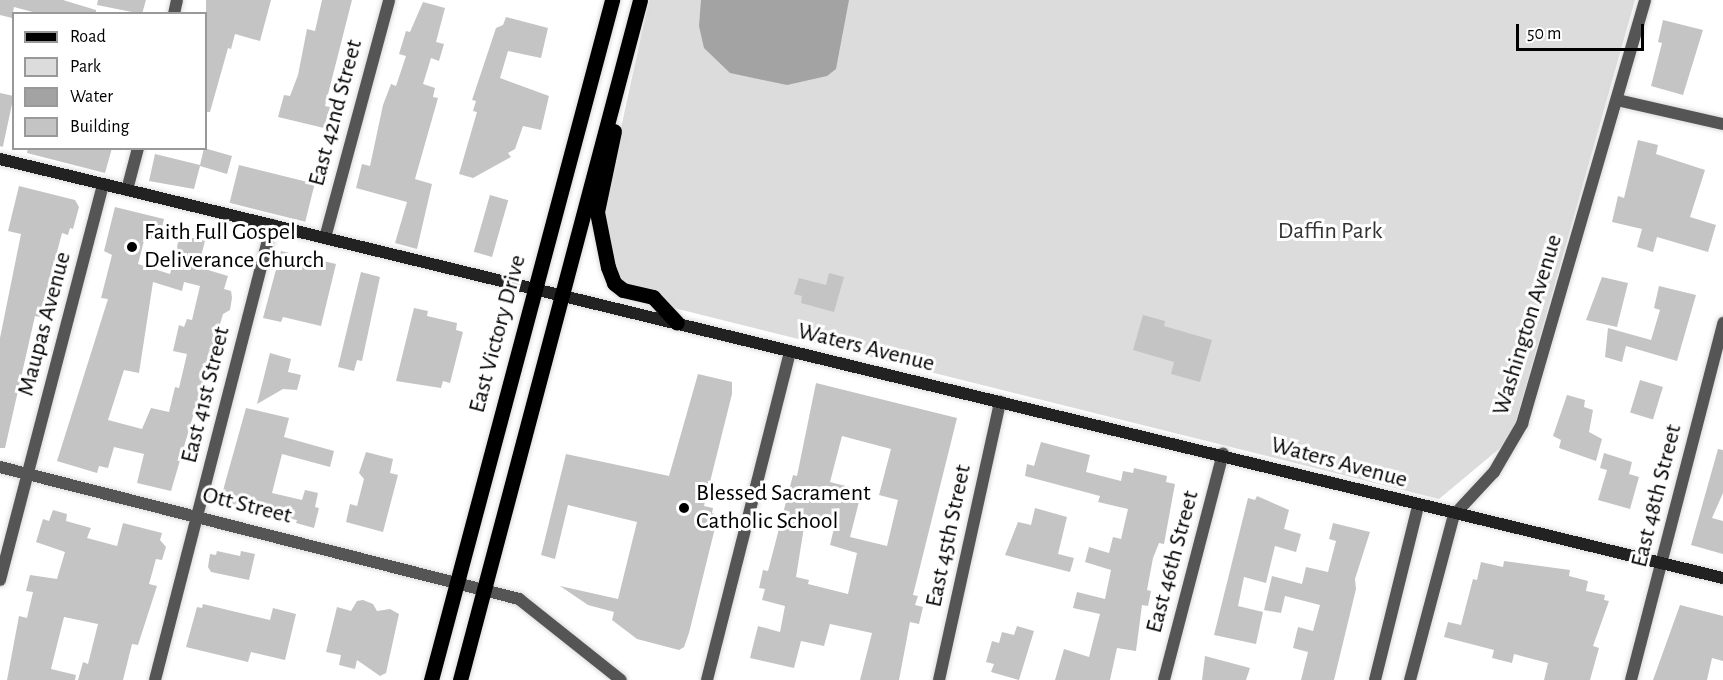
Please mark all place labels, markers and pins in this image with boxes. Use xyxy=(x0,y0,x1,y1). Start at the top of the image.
place label: Faith Full Gospel Deliverance Church xyxy=(144,219,325,275)
marker: Faith Full Gospel Deliverance Church xyxy=(125,240,139,254)
place label: Blessed Sacrament Catholic School xyxy=(696,480,871,536)
marker: Blessed Sacrament Catholic School xyxy=(677,501,691,515)

